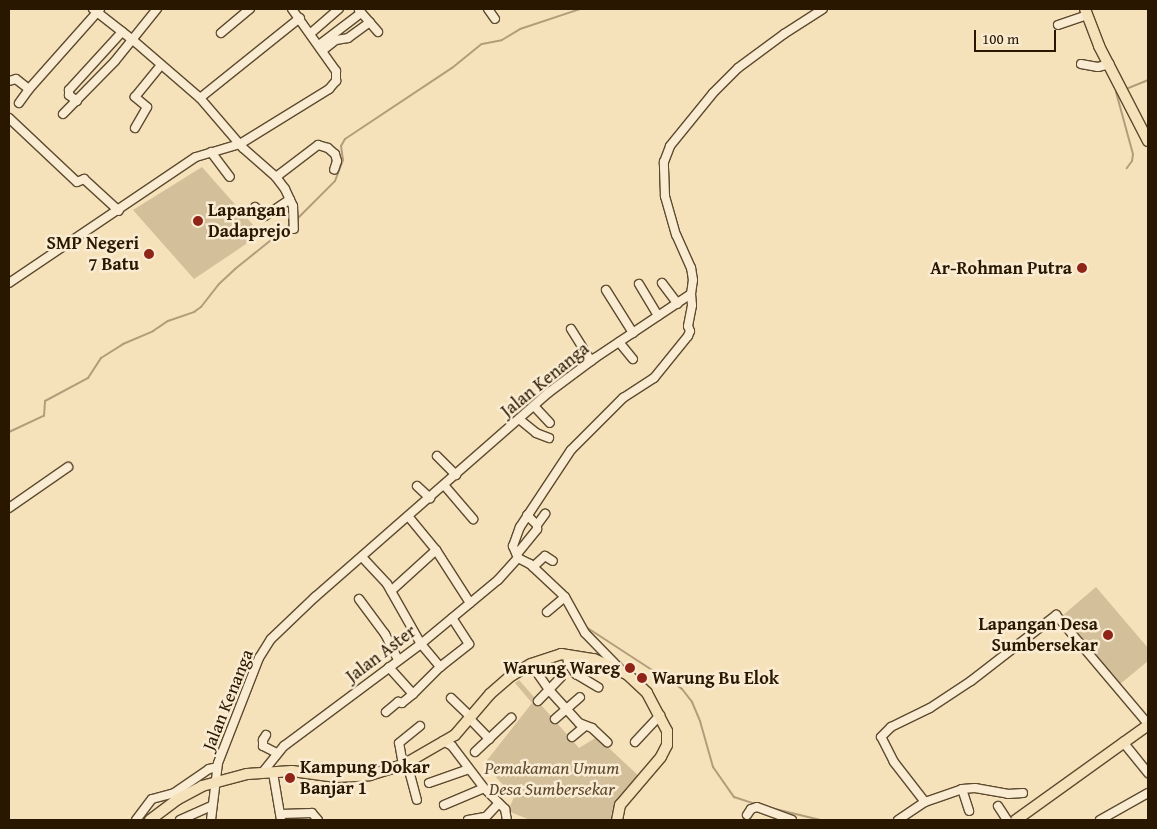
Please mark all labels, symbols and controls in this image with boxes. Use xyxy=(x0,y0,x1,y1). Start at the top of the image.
scale bar xyxy=(977,20,1060,52)
text: 100 m xyxy=(982,28,1019,49)
place label: Lapangan Dadaprejo xyxy=(208,200,291,242)
marker: Lapangan Dadaprejo xyxy=(192,215,204,227)
place label: SMP Negeri 7 Batu xyxy=(47,233,139,276)
marker: SMP Negeri 7 Batu xyxy=(143,248,155,260)
place label: Ar-Rohman Putra xyxy=(930,257,1072,279)
marker: Ar-Rohman Putra xyxy=(1076,262,1088,274)
street label: Jalan Kenanga xyxy=(497,338,593,422)
place label: Lapangan Desa Sumbersekar xyxy=(978,614,1098,656)
street label: Jalan Aster xyxy=(342,621,420,687)
marker: Lapangan Desa Sumbersekar xyxy=(1102,629,1114,641)
street label: Jalan Kenanga xyxy=(198,646,258,754)
place label: Warung Wareg xyxy=(503,657,620,679)
marker: Warung Wareg xyxy=(624,662,636,674)
place label: Warung Bu Elok xyxy=(652,667,779,689)
marker: Warung Bu Elok xyxy=(636,672,648,684)
place label: Kampung Dokar Banjar 1 xyxy=(300,757,430,800)
park label: Pemakaman Umum Desa Sumbersekar xyxy=(485,758,619,801)
marker: Kampung Dokar Banjar 1 xyxy=(284,772,296,784)

